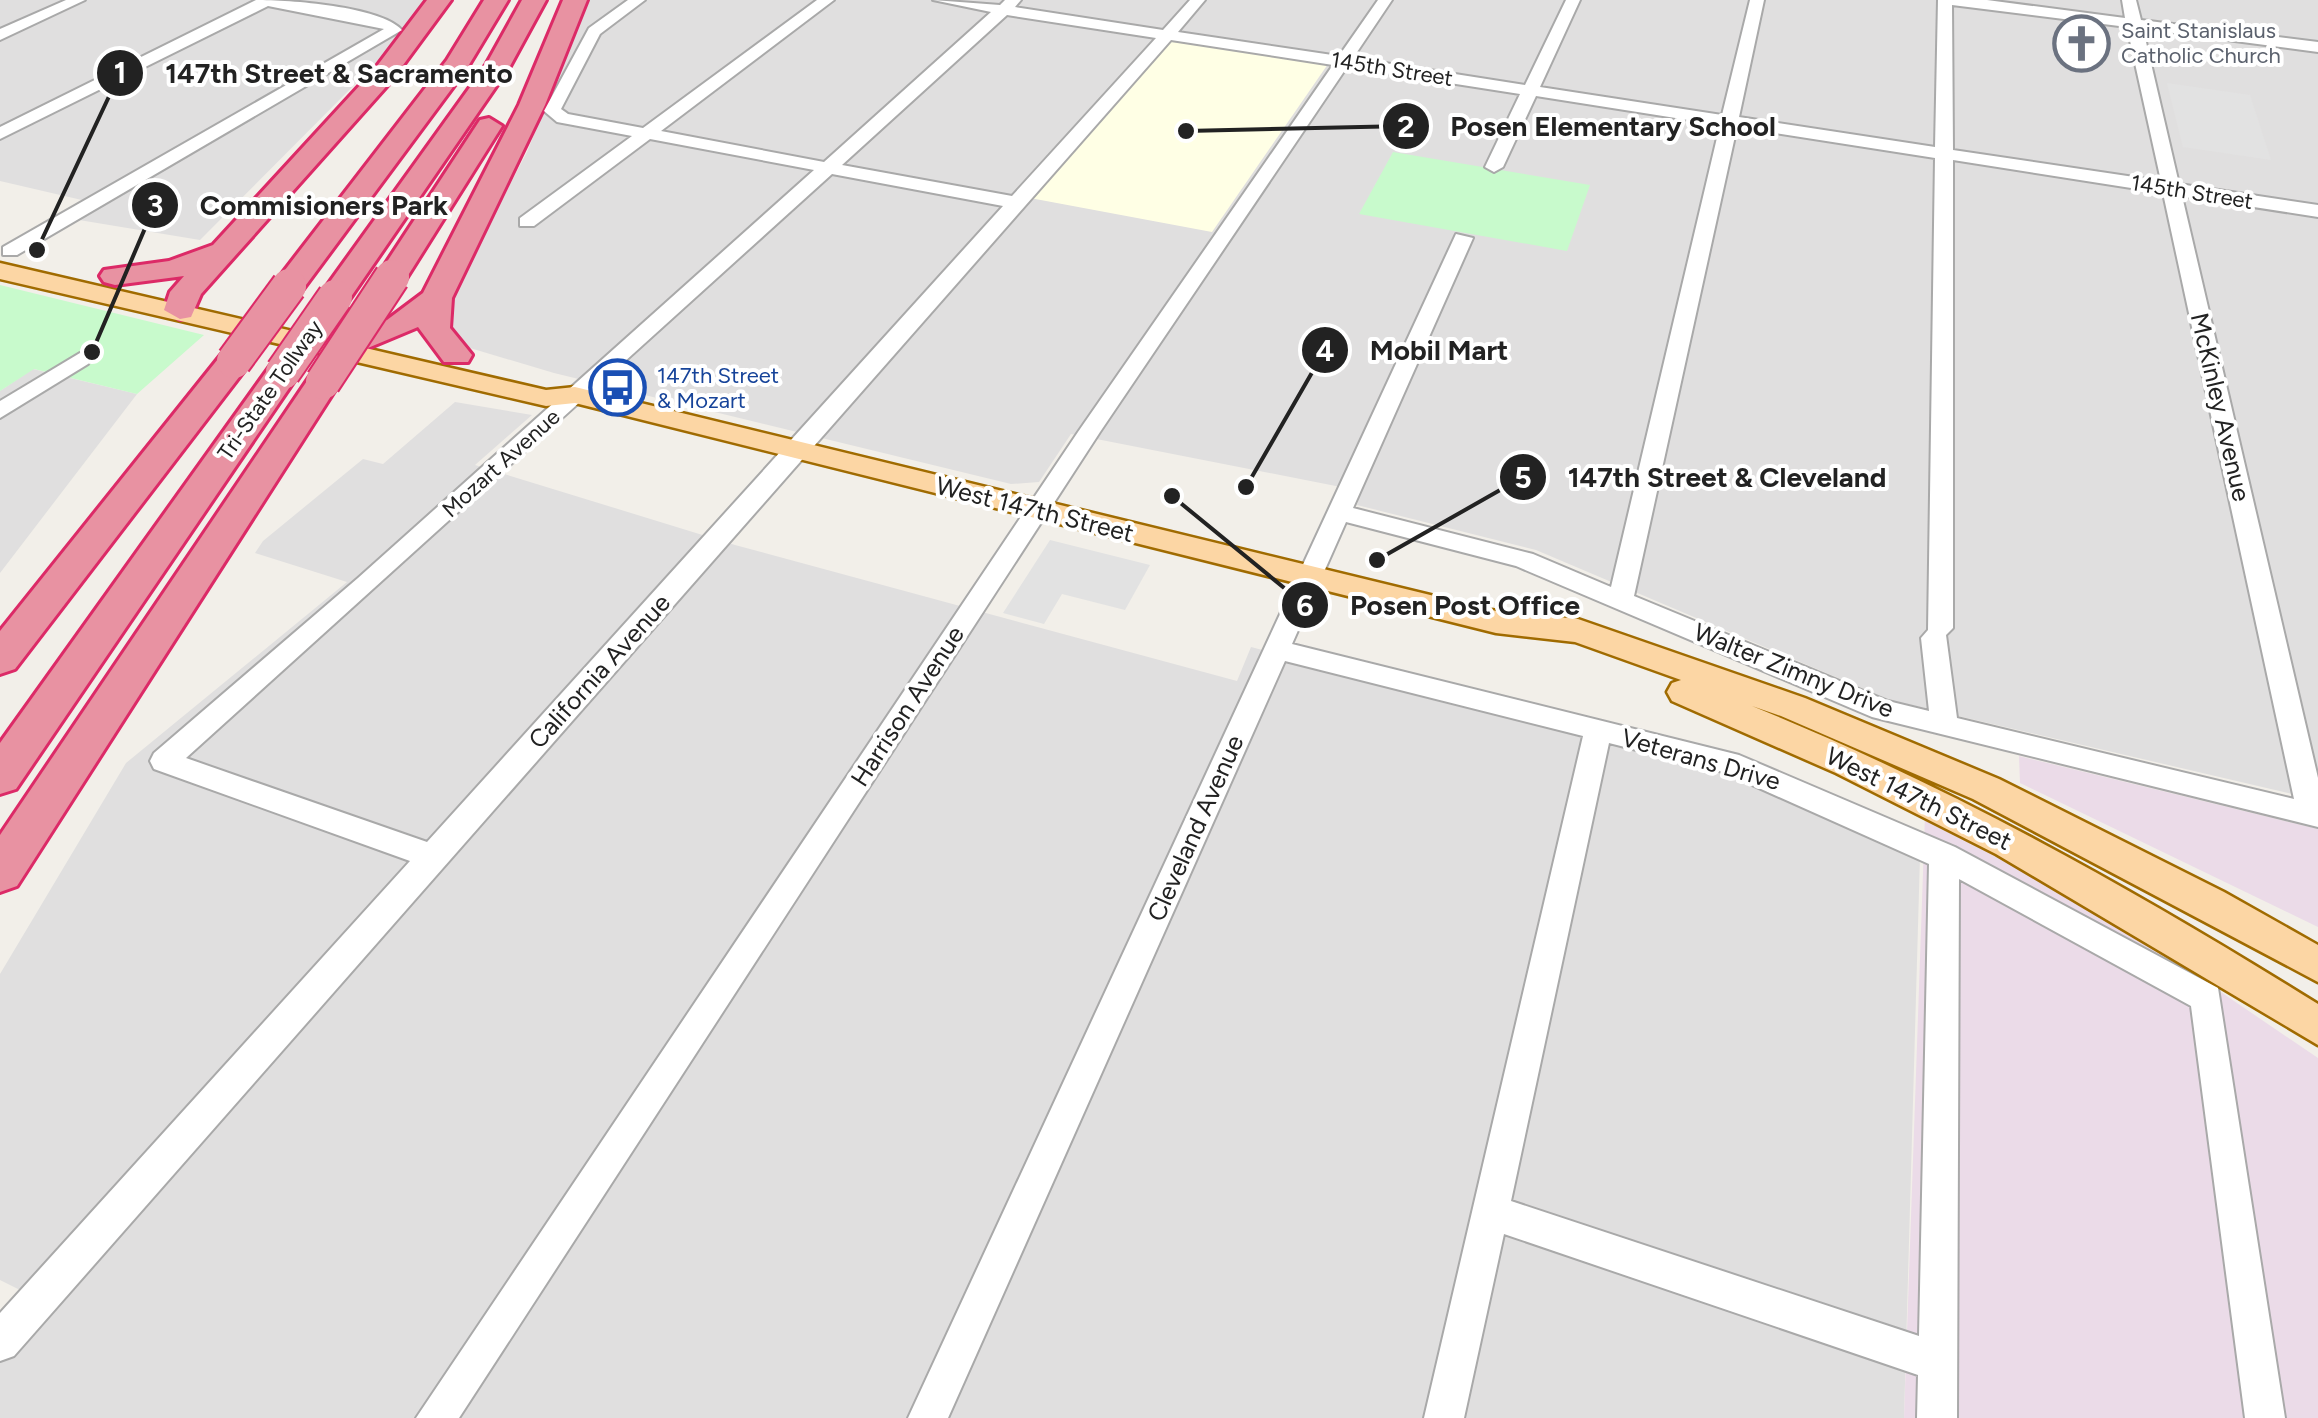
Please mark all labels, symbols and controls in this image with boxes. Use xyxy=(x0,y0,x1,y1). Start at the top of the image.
church icon: Saint Stanislaus Catholic Church xyxy=(2052,13,2112,73)
place label: Saint Stanislaus Catholic Church xyxy=(2121,17,2281,69)
callout: 147th Street & Sacramento xyxy=(95,44,533,102)
street label: 145th Street xyxy=(1329,46,1455,92)
text: 1 xyxy=(114,54,126,91)
text: 147th Street & Sacramento xyxy=(165,56,513,90)
callout: Posen Elementary School xyxy=(1381,97,1796,155)
text: 2 xyxy=(1397,108,1415,145)
text: Posen Elementary School xyxy=(1450,109,1776,143)
street label: 145th Street xyxy=(2129,169,2255,215)
callout: Commisioners Park xyxy=(130,176,468,234)
text: 3 xyxy=(147,187,163,224)
text: Commisioners Park xyxy=(200,188,448,222)
street label: McKinley Avenue xyxy=(2185,310,2257,504)
street label: Tri-State Tollway xyxy=(212,315,328,465)
callout: Mobil Mart xyxy=(1300,321,1528,379)
text: 4 xyxy=(1316,332,1335,369)
text: Mobil Mart xyxy=(1370,333,1508,367)
bus stop icon: 147th Street & Mozart xyxy=(588,358,648,418)
place label: 147th Street & Mozart xyxy=(657,362,779,414)
street label: Mozart Avenue xyxy=(437,403,565,523)
callout: 147th Street & Cleveland xyxy=(1498,448,1907,506)
text: 5 xyxy=(1514,459,1532,496)
text: 147th Street & Cleveland xyxy=(1568,460,1886,494)
street label: West 147th Street xyxy=(933,470,1137,548)
callout: Posen Post Office xyxy=(1280,576,1600,634)
text: 6 xyxy=(1296,587,1314,624)
street label: California Avenue xyxy=(522,588,676,754)
text: Posen Post Office xyxy=(1350,588,1580,622)
street label: Walter Zimny Drive xyxy=(1690,616,1898,724)
street label: Harrison Avenue xyxy=(844,620,970,792)
street label: Veterans Drive xyxy=(1618,722,1784,796)
street label: Cleveland Avenue xyxy=(1140,730,1250,926)
street label: West 147th Street xyxy=(1821,740,2017,856)

